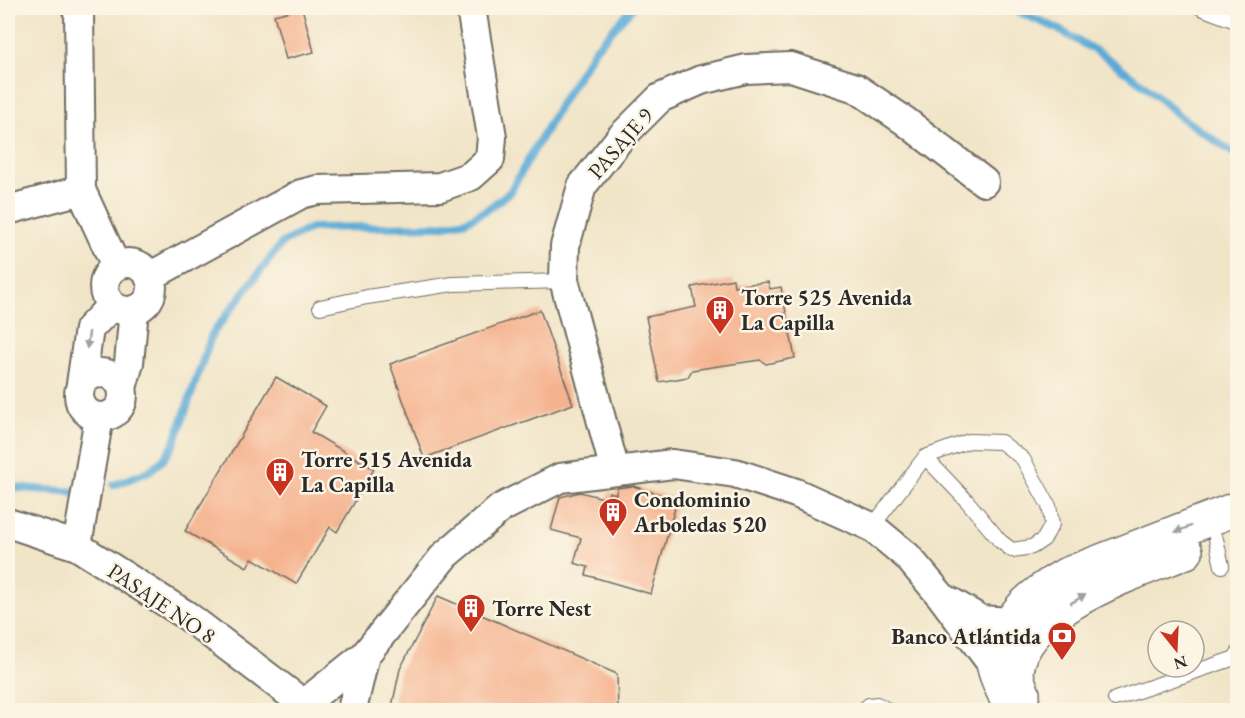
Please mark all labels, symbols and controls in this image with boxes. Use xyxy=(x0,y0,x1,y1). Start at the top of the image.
street label: PASAJE 9 xyxy=(581,101,660,185)
place label: Torre 525 Avenida La Capilla xyxy=(741,283,912,337)
building icon: Torre 525 Avenida La Capilla xyxy=(704,294,736,336)
one-way arrow xyxy=(83,331,92,350)
place label: Torre 515 Avenida La Capilla xyxy=(301,445,472,499)
building icon: Torre 515 Avenida La Capilla xyxy=(264,456,296,498)
place label: Condominio Arboledas 520 xyxy=(633,485,767,539)
building icon: Condominio Arboledas 520 xyxy=(597,496,629,538)
one-way arrow xyxy=(1174,525,1192,535)
street label: PASAJE NO 8 xyxy=(102,557,221,650)
building icon: Torre Nest xyxy=(455,592,487,634)
place label: Torre Nest xyxy=(492,594,592,623)
one-way arrow xyxy=(1070,594,1086,605)
north arrow xyxy=(1146,619,1206,679)
bank icon: Banco Atlántida xyxy=(1046,620,1078,662)
place label: Banco Atlántida xyxy=(891,622,1041,651)
text: N xyxy=(1171,651,1190,675)

